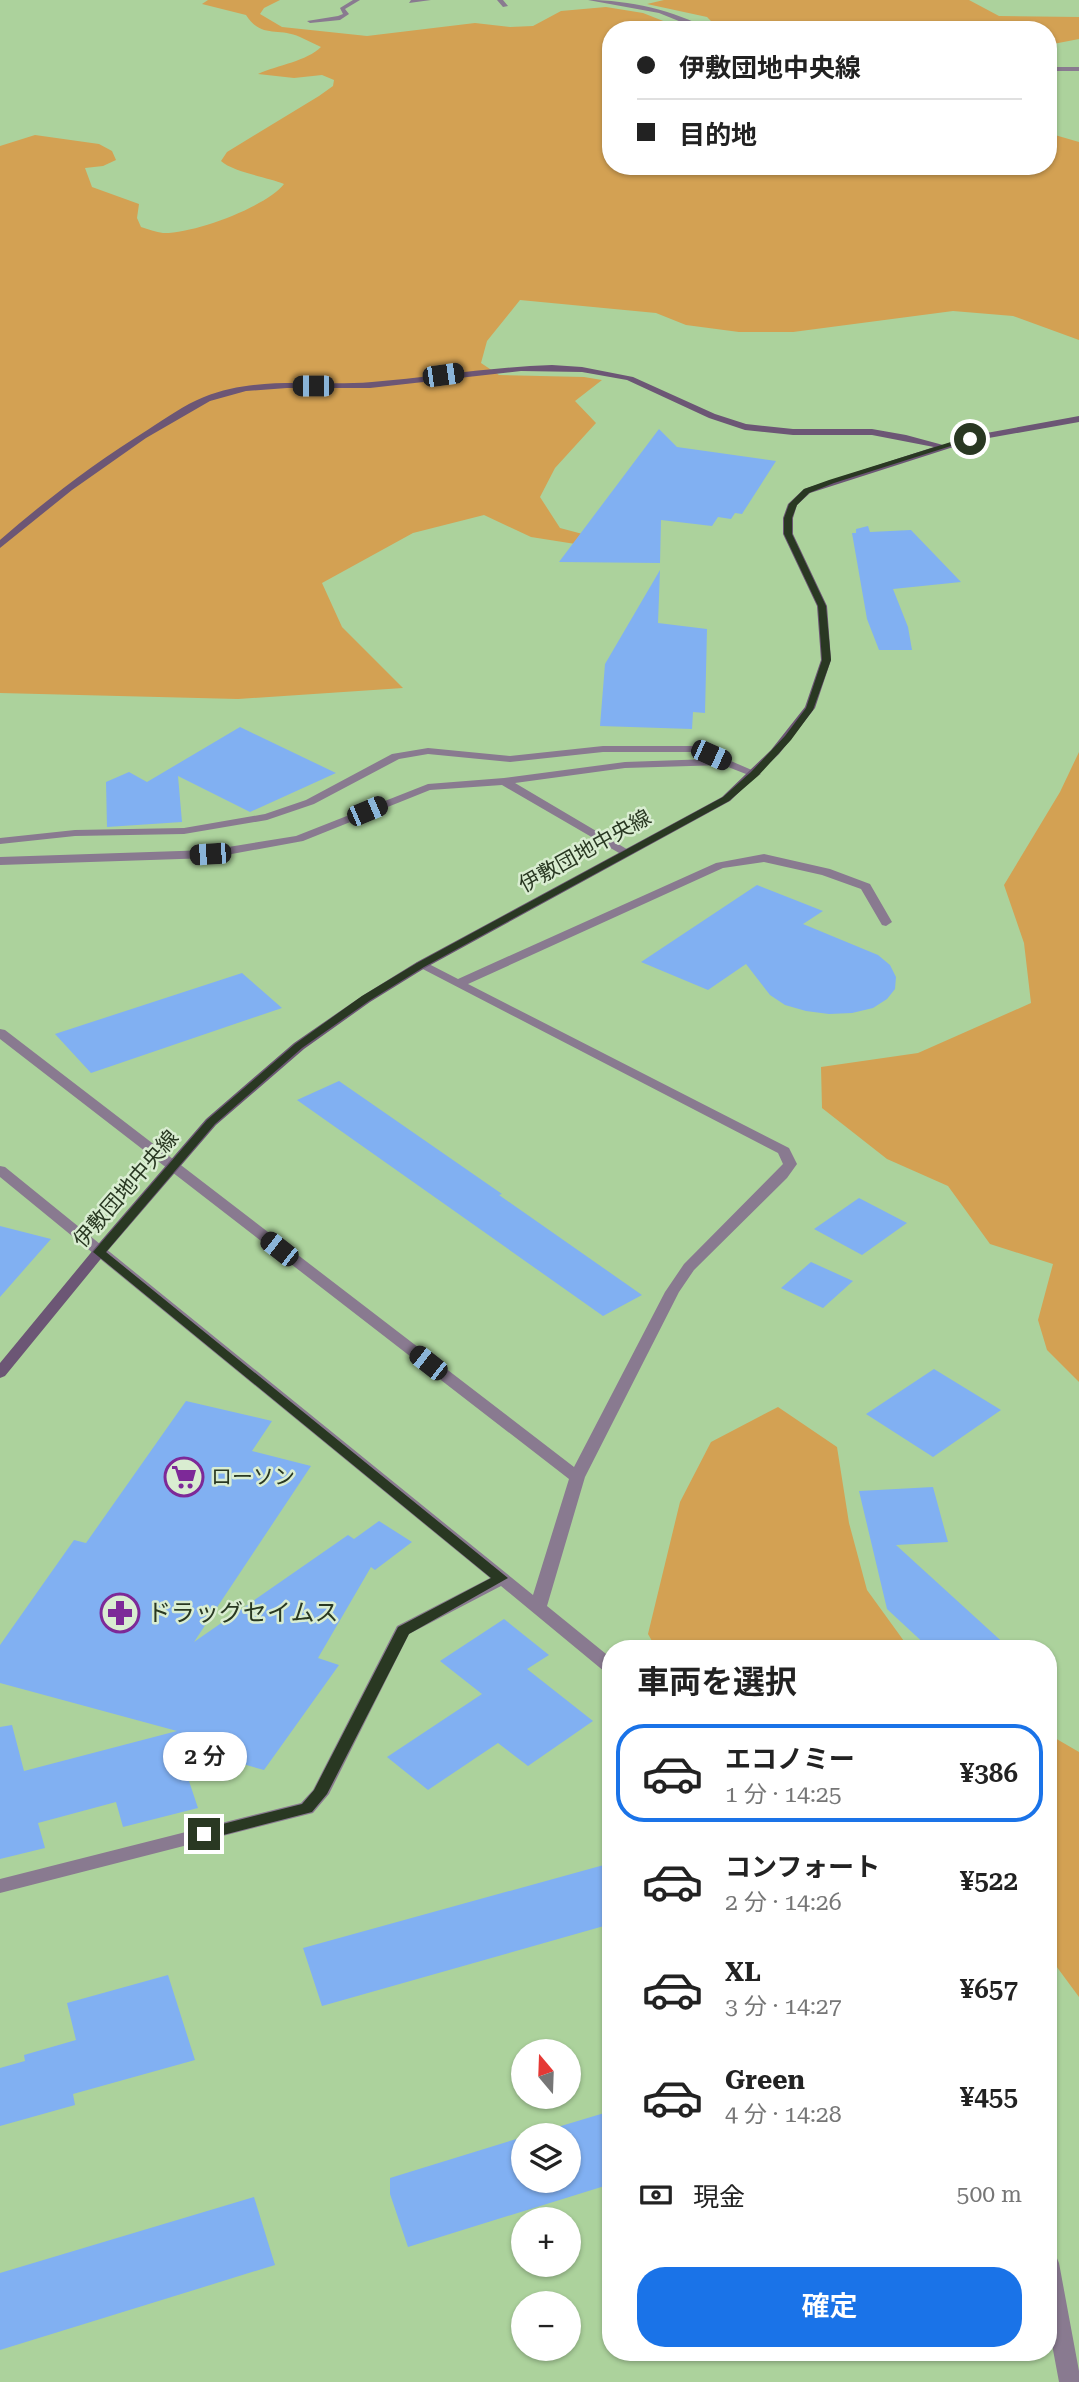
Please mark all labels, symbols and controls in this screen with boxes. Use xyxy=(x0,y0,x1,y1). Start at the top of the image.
text: 伊敷団地中央線 xyxy=(679,53,861,83)
text: 目的地 xyxy=(679,120,757,150)
car xyxy=(421,362,466,388)
car xyxy=(293,376,335,397)
route start xyxy=(954,423,986,455)
car xyxy=(688,737,735,773)
car xyxy=(344,793,391,829)
street label: 伊敷団地中央線 xyxy=(515,805,655,897)
car xyxy=(189,842,232,866)
street label: 伊敷団地中央線 xyxy=(69,1126,183,1252)
car xyxy=(256,1228,303,1270)
car xyxy=(405,1342,452,1384)
supermarket icon: ローソン xyxy=(163,1456,205,1498)
place label: ローソン xyxy=(211,1465,295,1489)
pharmacy icon: ドラッグセイムス xyxy=(99,1592,141,1634)
place label: ドラッグセイムス xyxy=(147,1599,339,1627)
text: 車両を選択 xyxy=(637,1663,797,1701)
callout: 2 分 xyxy=(162,1732,246,1782)
icon: car xyxy=(641,1742,704,1805)
text: 2 分 xyxy=(184,1743,226,1770)
text: エコノミー xyxy=(725,1744,855,1774)
text: ¥386 xyxy=(960,1758,1018,1788)
text: 1 分 · 14:25 xyxy=(725,1781,842,1808)
route end xyxy=(188,1818,220,1850)
icon: car xyxy=(641,1850,704,1913)
text: コンフォート xyxy=(725,1852,880,1882)
text: ¥522 xyxy=(960,1866,1018,1896)
text: 2 分 · 14:26 xyxy=(725,1889,842,1916)
text: XL xyxy=(725,1957,761,1987)
icon: car xyxy=(641,1958,704,2021)
text: ¥657 xyxy=(960,1974,1018,2004)
text: 3 分 · 14:27 xyxy=(725,1993,842,2020)
north arrow xyxy=(511,2039,581,2109)
map controls xyxy=(511,2039,581,2361)
text: Green xyxy=(725,2065,805,2095)
icon: car xyxy=(641,2066,704,2129)
text: ¥455 xyxy=(960,2082,1018,2112)
text: 4 分 · 14:28 xyxy=(725,2101,842,2128)
button: layers xyxy=(511,2123,581,2193)
icon: cash xyxy=(637,2176,675,2214)
text: 500 m xyxy=(957,2181,1022,2208)
text: 現金 xyxy=(693,2182,745,2212)
button: + xyxy=(511,2207,581,2277)
button: 確定 xyxy=(637,2267,1022,2347)
button: − xyxy=(511,2291,581,2361)

